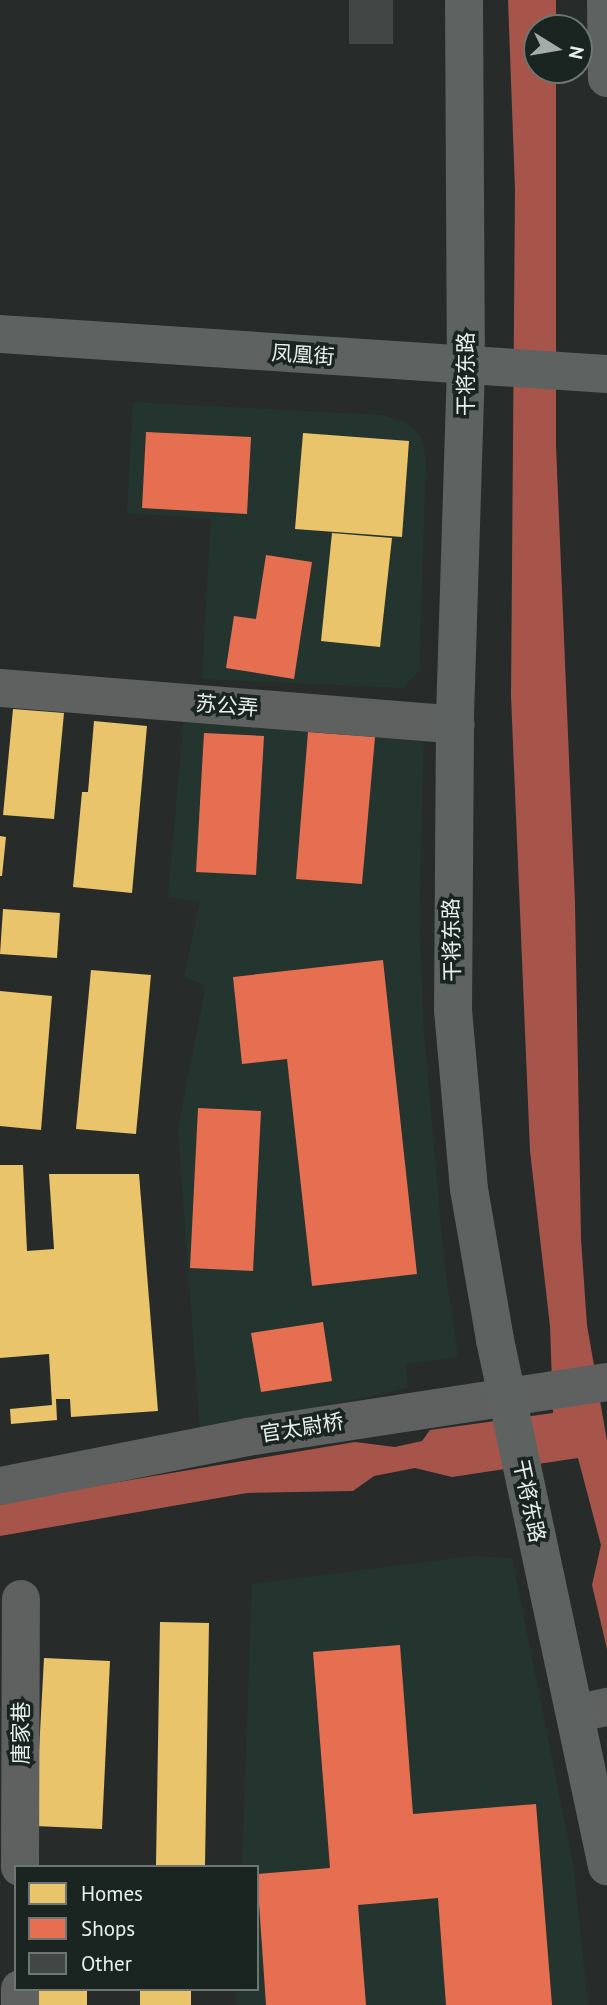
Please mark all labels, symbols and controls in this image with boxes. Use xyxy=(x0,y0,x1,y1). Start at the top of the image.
north arrow xyxy=(523,14,593,84)
text: N xyxy=(564,44,590,61)
street label: 干将东路 xyxy=(453,332,479,416)
street label: 凤凰街 xyxy=(271,340,335,370)
street label: 苏公弄 xyxy=(195,691,259,721)
street label: 干将东路 xyxy=(439,898,465,982)
street label: 官太尉桥 xyxy=(259,1409,345,1447)
street label: 干将东路 xyxy=(508,1457,550,1545)
street label: 唐家巷 xyxy=(8,1702,34,1764)
legend xyxy=(14,1865,259,1991)
text: Homes xyxy=(81,1880,143,1907)
text: Shops xyxy=(81,1915,135,1942)
text: Other xyxy=(81,1950,132,1977)

